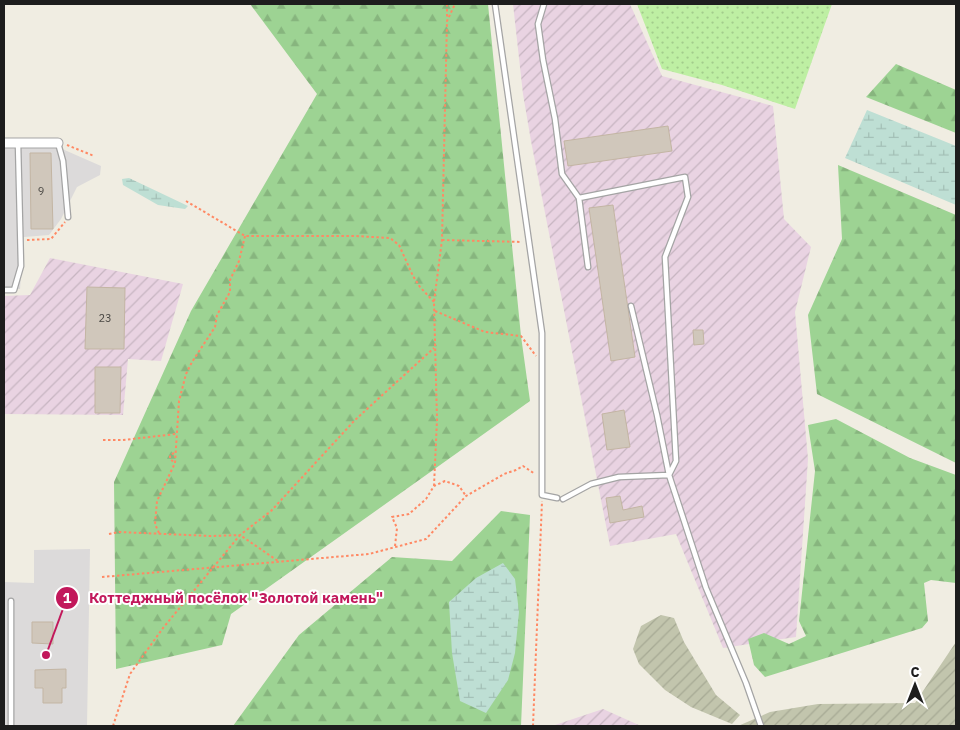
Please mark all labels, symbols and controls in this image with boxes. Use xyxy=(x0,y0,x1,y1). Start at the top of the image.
house number: 9 xyxy=(38,184,44,198)
house number: 23 xyxy=(98,311,112,325)
callout: Коттеджный посёлок "Золотой камень" xyxy=(54,583,393,613)
text: 1 xyxy=(62,588,72,607)
text: Коттеджный посёлок "Золотой камень" xyxy=(89,588,383,607)
north arrow xyxy=(890,660,940,710)
text: С xyxy=(910,663,920,681)

